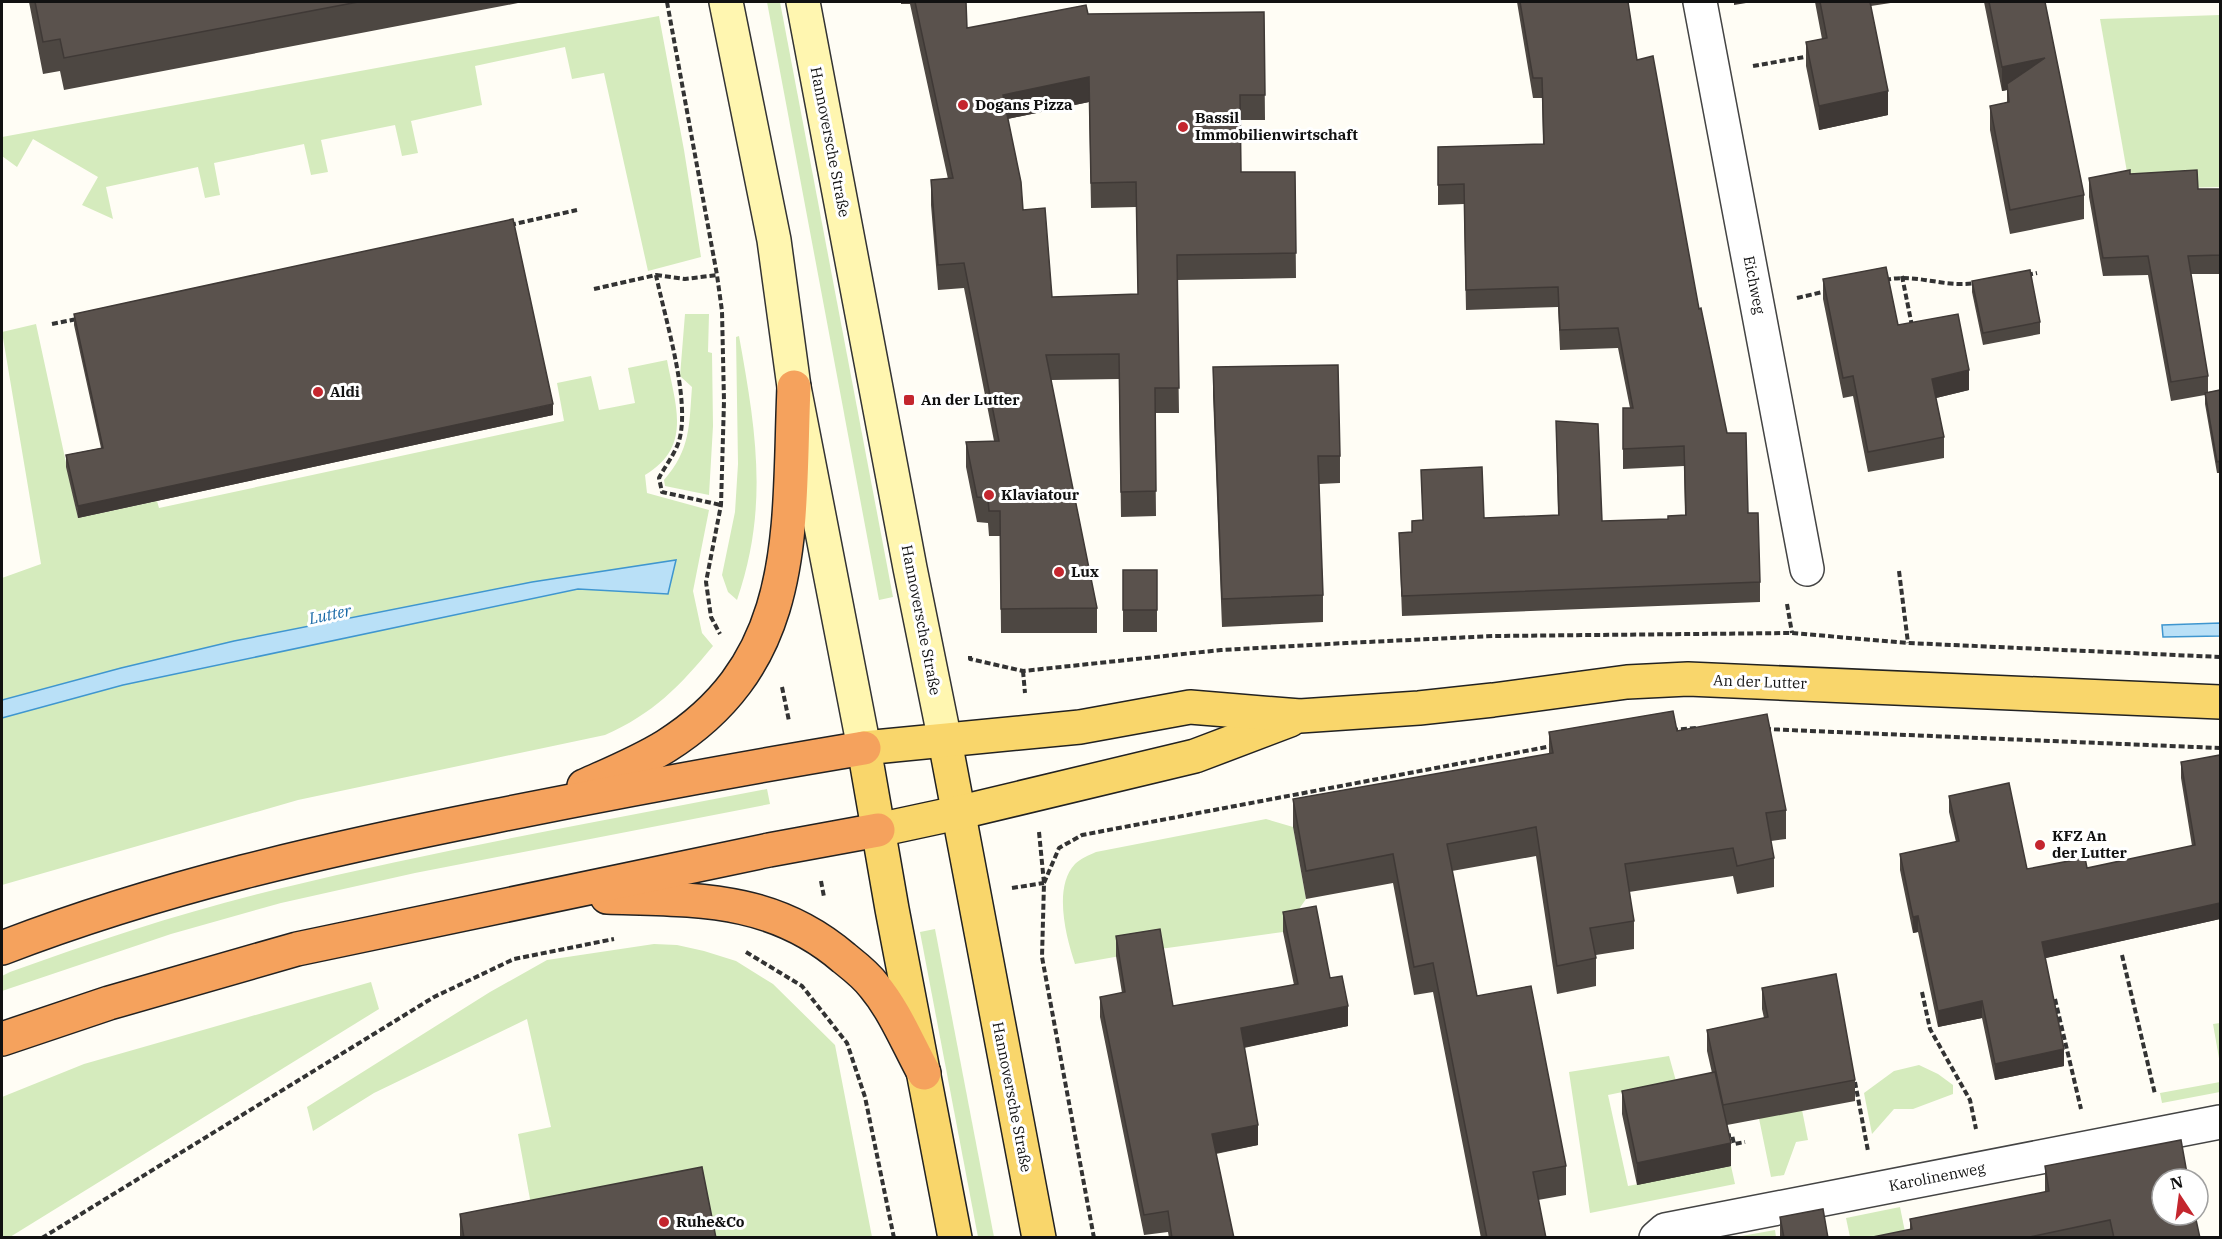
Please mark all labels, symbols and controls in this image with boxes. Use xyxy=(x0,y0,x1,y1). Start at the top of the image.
street label: Hannoversche Straße xyxy=(807,65,854,219)
place label: Dogans Pizza xyxy=(975,95,1073,114)
marker: Dogans Pizza xyxy=(956,98,970,112)
place label: Bassil Immobilienwirtschaft xyxy=(1195,108,1358,144)
marker: Bassil Immobilienwirtschaft xyxy=(1176,120,1190,134)
street label: Eichweg xyxy=(1740,254,1769,316)
place label: Aldi xyxy=(330,382,360,401)
marker: Aldi xyxy=(311,385,325,399)
place label: An der Lutter xyxy=(921,390,1020,409)
marker: An der Lutter xyxy=(902,393,916,407)
place label: Klaviatour xyxy=(1001,485,1080,504)
marker: Klaviatour xyxy=(982,488,996,502)
street label: Hannoversche Straße xyxy=(898,543,945,697)
place label: Lux xyxy=(1071,562,1099,581)
marker: Lux xyxy=(1052,565,1066,579)
water label: Lutter xyxy=(306,600,354,628)
street label: An der Lutter xyxy=(1713,670,1808,693)
place label: KFZ An der Lutter xyxy=(2052,826,2127,862)
marker: KFZ An der Lutter xyxy=(2033,838,2047,852)
street label: Hannoversche Straße xyxy=(989,1020,1036,1174)
street label: Karolinenweg xyxy=(1887,1158,1987,1195)
north arrow xyxy=(2150,1167,2210,1227)
text: N xyxy=(2168,1171,2185,1194)
place label: Ruhe&Co xyxy=(676,1212,745,1231)
marker: Ruhe&Co xyxy=(657,1215,671,1229)

